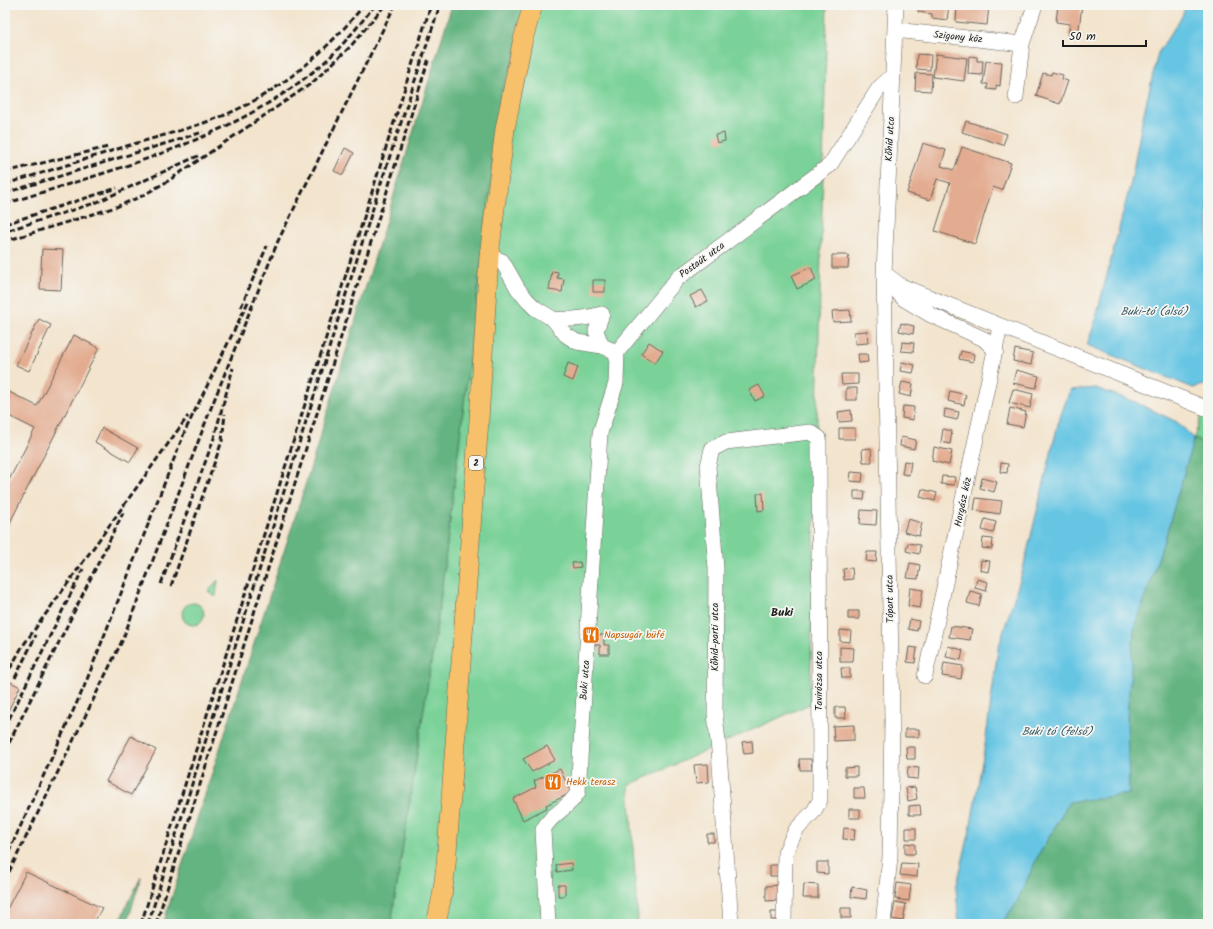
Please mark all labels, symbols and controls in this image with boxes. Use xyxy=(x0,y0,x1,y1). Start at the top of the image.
scale bar xyxy=(1063,22,1146,48)
street label: Szigony köz xyxy=(933,26,984,48)
text: 50 m xyxy=(1069,27,1096,46)
street label: Kőhíd utca xyxy=(881,116,899,162)
street label: Postaút utca xyxy=(676,238,728,282)
water label: Buki-tó (alsó) xyxy=(1120,303,1189,321)
road number: 2 xyxy=(469,456,483,470)
street label: Horgász köz xyxy=(950,475,976,528)
street label: Tópart utca xyxy=(882,574,898,623)
street label: Kőhíd-parti utca xyxy=(707,602,723,671)
district label: Buki xyxy=(771,603,794,622)
restaurant icon: Napsugár büfé xyxy=(581,625,601,645)
place label: Napsugár büfé xyxy=(604,627,665,643)
street label: Tavirózsa utca xyxy=(811,651,827,711)
street label: Buki utca xyxy=(576,659,594,701)
water label: Buki tó (felső) xyxy=(1022,723,1094,741)
restaurant icon: Hekk terasz xyxy=(543,772,563,792)
place label: Hekk terasz xyxy=(566,774,616,790)

